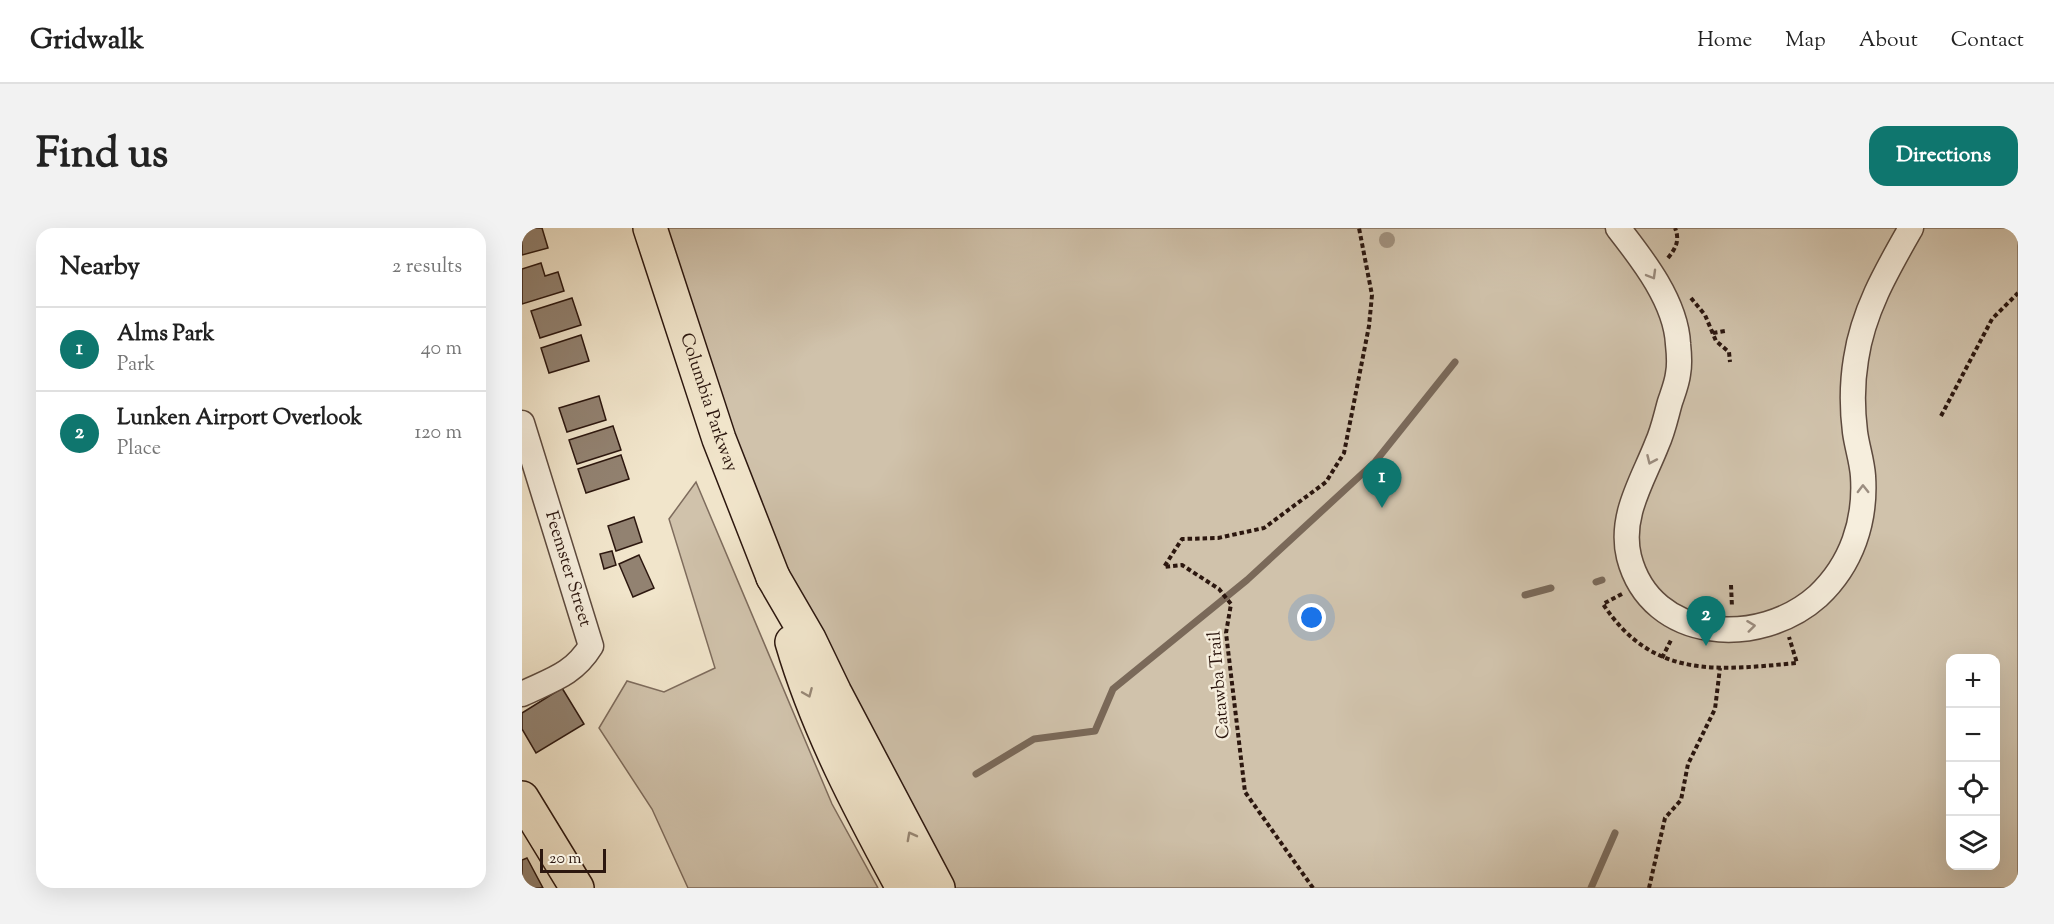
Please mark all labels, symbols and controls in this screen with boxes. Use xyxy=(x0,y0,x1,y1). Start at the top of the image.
text: Gridwalk xyxy=(30,21,144,61)
text: Home xyxy=(1697,26,1752,56)
text: Map xyxy=(1785,26,1826,56)
text: About xyxy=(1859,26,1918,56)
text: Contact xyxy=(1951,26,2024,56)
text: Find us xyxy=(36,126,168,186)
button: Directions xyxy=(1869,126,2018,186)
text: Nearby xyxy=(60,249,140,286)
text: 2 results xyxy=(392,253,462,282)
one-way arrow xyxy=(1645,269,1656,279)
text: Alms Park xyxy=(117,319,215,351)
street label: Columbia Parkway xyxy=(672,330,744,476)
text: 1 xyxy=(76,335,83,364)
text: 40 m xyxy=(421,335,462,364)
text: Park xyxy=(117,351,155,380)
text: Lunken Airport Overlook xyxy=(117,403,362,435)
text: 2 xyxy=(75,419,84,448)
text: 120 m xyxy=(414,419,462,448)
text: Place xyxy=(117,435,161,464)
one-way arrow xyxy=(1646,454,1658,465)
pin: 1 xyxy=(1362,458,1402,508)
one-way arrow xyxy=(1857,484,1870,493)
street label: Feemster Street xyxy=(537,508,597,630)
pin: 2 xyxy=(1686,596,1726,646)
your location xyxy=(1297,603,1326,632)
one-way arrow xyxy=(1746,621,1755,633)
street label: Catawba Trail xyxy=(1202,630,1238,740)
map controls xyxy=(1946,654,2000,870)
button: + xyxy=(1946,654,2000,708)
one-way arrow xyxy=(801,687,813,698)
button: − xyxy=(1946,708,2000,762)
button: locate xyxy=(1946,762,2000,816)
button: layers xyxy=(1946,816,2000,870)
one-way arrow xyxy=(907,832,918,842)
scale bar xyxy=(540,846,606,874)
text: 20 m xyxy=(549,848,582,871)

